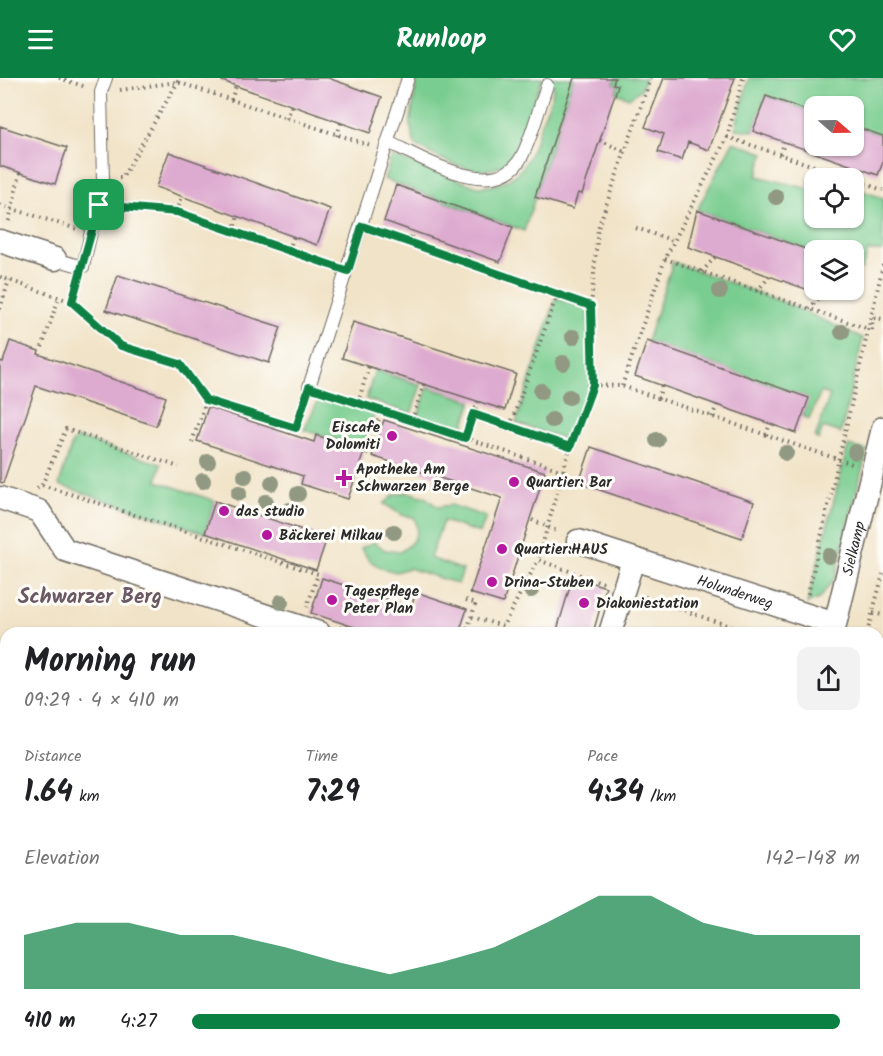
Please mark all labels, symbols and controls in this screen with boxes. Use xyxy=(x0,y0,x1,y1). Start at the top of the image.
text: Runloop xyxy=(396,18,487,61)
icon: menu xyxy=(24,23,57,56)
icon: heart xyxy=(826,23,859,56)
north arrow xyxy=(804,96,864,156)
map controls xyxy=(804,96,864,300)
button: locate xyxy=(804,168,864,228)
pin xyxy=(73,179,124,230)
icon: arrive xyxy=(82,188,115,221)
button: layers xyxy=(804,240,864,300)
place label: Eiscafe Dolomiti xyxy=(325,416,381,457)
marker: Eiscafe Dolomiti xyxy=(385,429,399,443)
place label: Apotheke Am Schwarzen Berge xyxy=(356,458,470,499)
marker: Apotheke Am Schwarzen Berge xyxy=(337,471,351,485)
place label: Quartier: Bar xyxy=(526,471,612,495)
marker: Quartier: Bar xyxy=(507,475,521,489)
place label: das studio xyxy=(236,500,305,524)
marker: das studio xyxy=(217,504,231,518)
street label: Sielkamp xyxy=(836,519,873,578)
place label: Bäckerei Milkau xyxy=(279,524,383,548)
marker: Bäckerei Milkau xyxy=(260,528,274,542)
place label: Quartier:HAUS xyxy=(514,538,609,562)
marker: Quartier:HAUS xyxy=(495,542,509,556)
street label: Holunderweg xyxy=(693,569,776,616)
place label: Drina-Stuben xyxy=(504,571,594,595)
marker: Drina-Stuben xyxy=(485,575,499,589)
place label: Tagespflege Peter Plan xyxy=(344,580,420,621)
district label: Schwarzer Berg xyxy=(18,581,162,614)
place label: Diakoniestation xyxy=(596,592,699,616)
marker: Tagespflege Peter Plan xyxy=(325,593,339,607)
marker: Diakoniestation xyxy=(577,596,591,610)
text: Morning run xyxy=(24,636,196,689)
button: share xyxy=(797,647,860,710)
text: 09:29 · 4 × 410 m xyxy=(24,685,179,717)
text: Distance xyxy=(24,744,82,769)
text: Time xyxy=(306,744,338,769)
text: Pace xyxy=(587,744,618,769)
text: 1.64 xyxy=(24,769,73,817)
text: 7:29 xyxy=(306,769,360,817)
text: 4:34 xyxy=(587,769,644,817)
text: km xyxy=(73,784,99,809)
text: /km xyxy=(644,784,676,809)
text: Elevation xyxy=(24,843,100,875)
text: 142–148 m xyxy=(766,843,860,875)
text: 410 m xyxy=(24,1006,75,1038)
text: 4:27 xyxy=(120,1006,157,1038)

